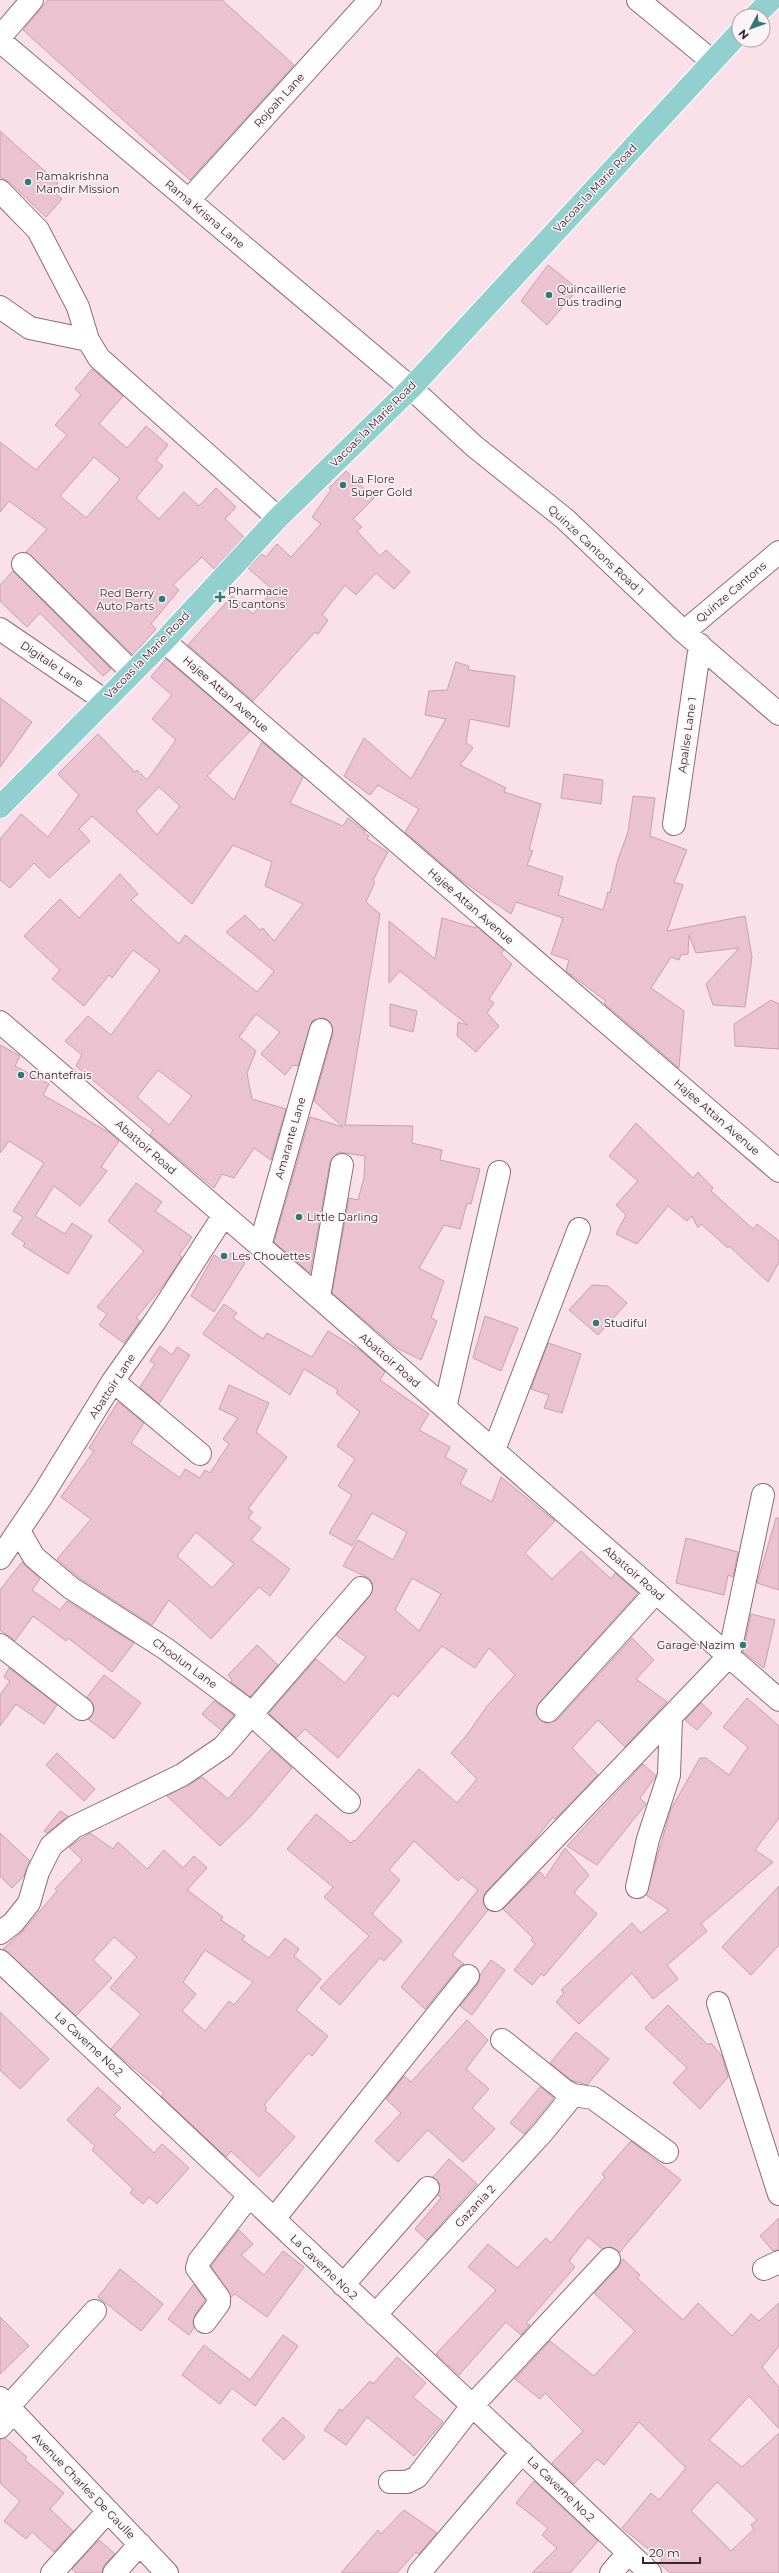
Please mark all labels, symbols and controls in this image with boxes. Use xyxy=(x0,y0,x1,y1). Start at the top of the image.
north arrow xyxy=(731,8,771,48)
text: N xyxy=(735,27,752,43)
street label: Rojoah Lane xyxy=(251,70,307,130)
street label: Vacoas la Marie Road xyxy=(550,141,640,235)
place label: Ramakrishna Mandir Mission xyxy=(36,169,120,196)
marker: Ramakrishna Mandir Mission xyxy=(23,177,33,187)
street label: Rama Krisna Lane xyxy=(162,177,248,252)
place label: Quincaillerie Dus trading xyxy=(557,282,627,309)
marker: Quincaillerie Dus trading xyxy=(544,290,554,300)
street label: Vacoas la Marie Road xyxy=(327,378,419,470)
place label: La Flore Super Gold xyxy=(351,472,412,499)
marker: La Flore Super Gold xyxy=(338,480,348,490)
street label: Quinze Cantons Road 1 xyxy=(545,502,647,598)
street label: Quinze Cantons xyxy=(693,558,770,626)
place label: Pharmacie 15 cantons xyxy=(228,584,288,611)
place label: Red Berry Auto Parts xyxy=(96,586,155,613)
marker: Pharmacie 15 cantons xyxy=(215,592,225,602)
marker: Red Berry Auto Parts xyxy=(157,594,167,604)
street label: Vacoas la Marie Road xyxy=(102,608,192,702)
street label: Digitale Lane xyxy=(18,638,86,690)
street label: Hajee Attan Avenue xyxy=(180,653,272,735)
street label: Apalise Lane 1 xyxy=(675,696,699,774)
street label: Hajee Attan Avenue xyxy=(425,865,517,947)
place label: Chantefrais xyxy=(29,1068,92,1082)
marker: Chantefrais xyxy=(16,1070,26,1080)
street label: Hajee Attan Avenue xyxy=(671,1076,763,1158)
street label: Amarante Lane xyxy=(272,1095,309,1181)
street label: Abattoir Road xyxy=(113,1117,179,1177)
place label: Little Darling xyxy=(307,1210,378,1224)
marker: Little Darling xyxy=(294,1212,304,1222)
place label: Les Chouettes xyxy=(232,1249,311,1263)
marker: Les Chouettes xyxy=(219,1251,229,1261)
place label: Studiful xyxy=(604,1316,647,1330)
marker: Studiful xyxy=(591,1318,601,1328)
street label: Abattoir Road xyxy=(357,1330,423,1390)
street label: Abattoir Lane xyxy=(86,1351,138,1421)
street label: Abattoir Road xyxy=(601,1543,667,1603)
street label: Choolun Lane xyxy=(150,1635,220,1691)
place label: Garage Nazim xyxy=(657,1638,735,1652)
marker: Garage Nazim xyxy=(738,1640,748,1650)
street label: La Caverne No.2 xyxy=(52,2009,126,2079)
street label: Gazania 2 xyxy=(452,2182,498,2230)
street label: La Caverne No.2 xyxy=(287,2231,361,2303)
street label: Avenue Charles De Gaulle xyxy=(30,2430,139,2542)
street label: La Caverne No.2 xyxy=(524,2453,598,2525)
scale bar xyxy=(643,2539,700,2565)
text: 20 m xyxy=(649,2545,680,2560)

